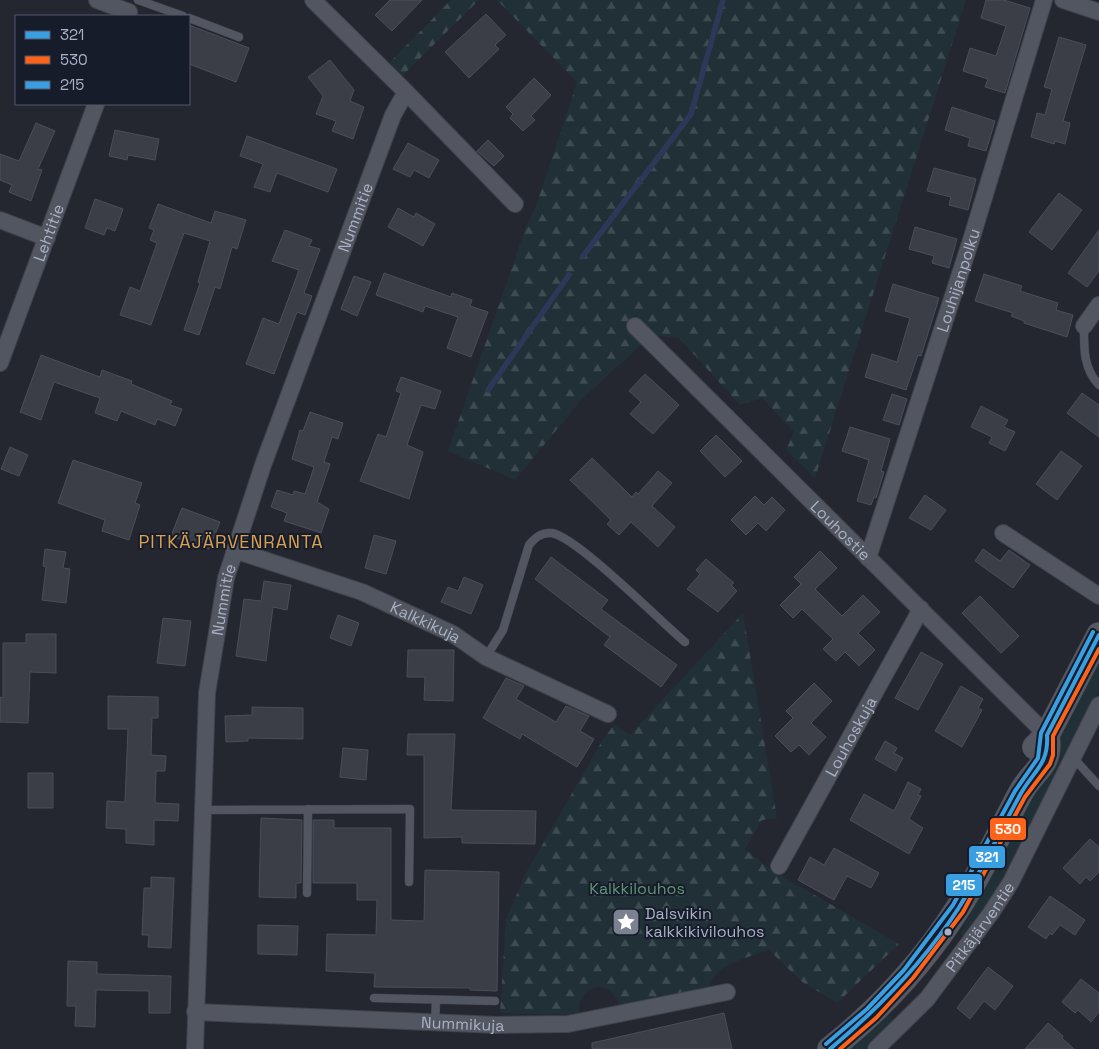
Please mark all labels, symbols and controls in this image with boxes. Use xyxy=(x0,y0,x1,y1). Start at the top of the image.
legend xyxy=(15,15,190,105)
text: 321 xyxy=(60,25,84,44)
text: 530 xyxy=(60,50,88,69)
text: 215 xyxy=(60,75,84,94)
street label: Nummitie xyxy=(333,179,378,255)
street label: Lehtitie xyxy=(28,201,69,264)
street label: Louhijanpolku xyxy=(931,226,984,335)
street label: Louhostie xyxy=(806,496,876,565)
district label: PITKÄJÄRVENRANTA xyxy=(138,530,324,553)
street label: Nummitie xyxy=(206,561,241,637)
street label: Kalkkikuja xyxy=(387,596,465,647)
street label: Louhoskuja xyxy=(820,693,881,780)
line badge: 530 xyxy=(989,817,1027,841)
text: 530 xyxy=(995,820,1021,838)
line badge: 321 xyxy=(968,845,1006,869)
text: 321 xyxy=(975,848,999,866)
line badge: 215 xyxy=(945,873,983,897)
text: 215 xyxy=(952,876,976,894)
park label: Kalkkilouhos xyxy=(589,878,685,899)
street label: Pitkäjärventie xyxy=(940,878,1019,976)
place label: Dalsvikin kalkkikivilouhos xyxy=(645,903,764,942)
place icon: Dalsvikin kalkkikivilouhos xyxy=(611,907,641,937)
unlabelled marker xyxy=(943,927,953,937)
street label: Nummikuja xyxy=(421,1011,505,1036)

